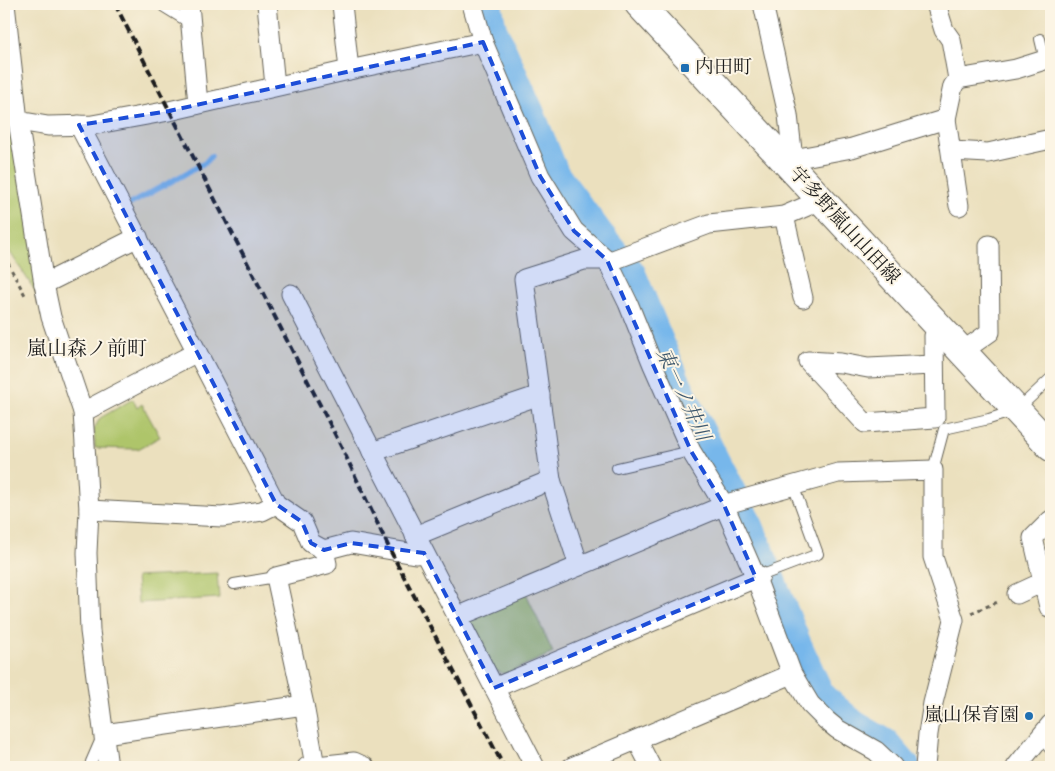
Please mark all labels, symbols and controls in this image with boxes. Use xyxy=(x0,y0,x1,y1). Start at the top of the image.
place label: 内田町 xyxy=(695,55,752,81)
marker: 内田町 xyxy=(679,62,691,74)
street label: 宇多野嵐山山田線 xyxy=(783,162,905,290)
district label: 嵐山森ノ前町 xyxy=(27,336,147,364)
water label: 東一ノ井川 xyxy=(648,344,717,448)
place label: 嵐山保育園 xyxy=(924,703,1019,729)
marker: 嵐山保育園 xyxy=(1023,710,1035,722)

